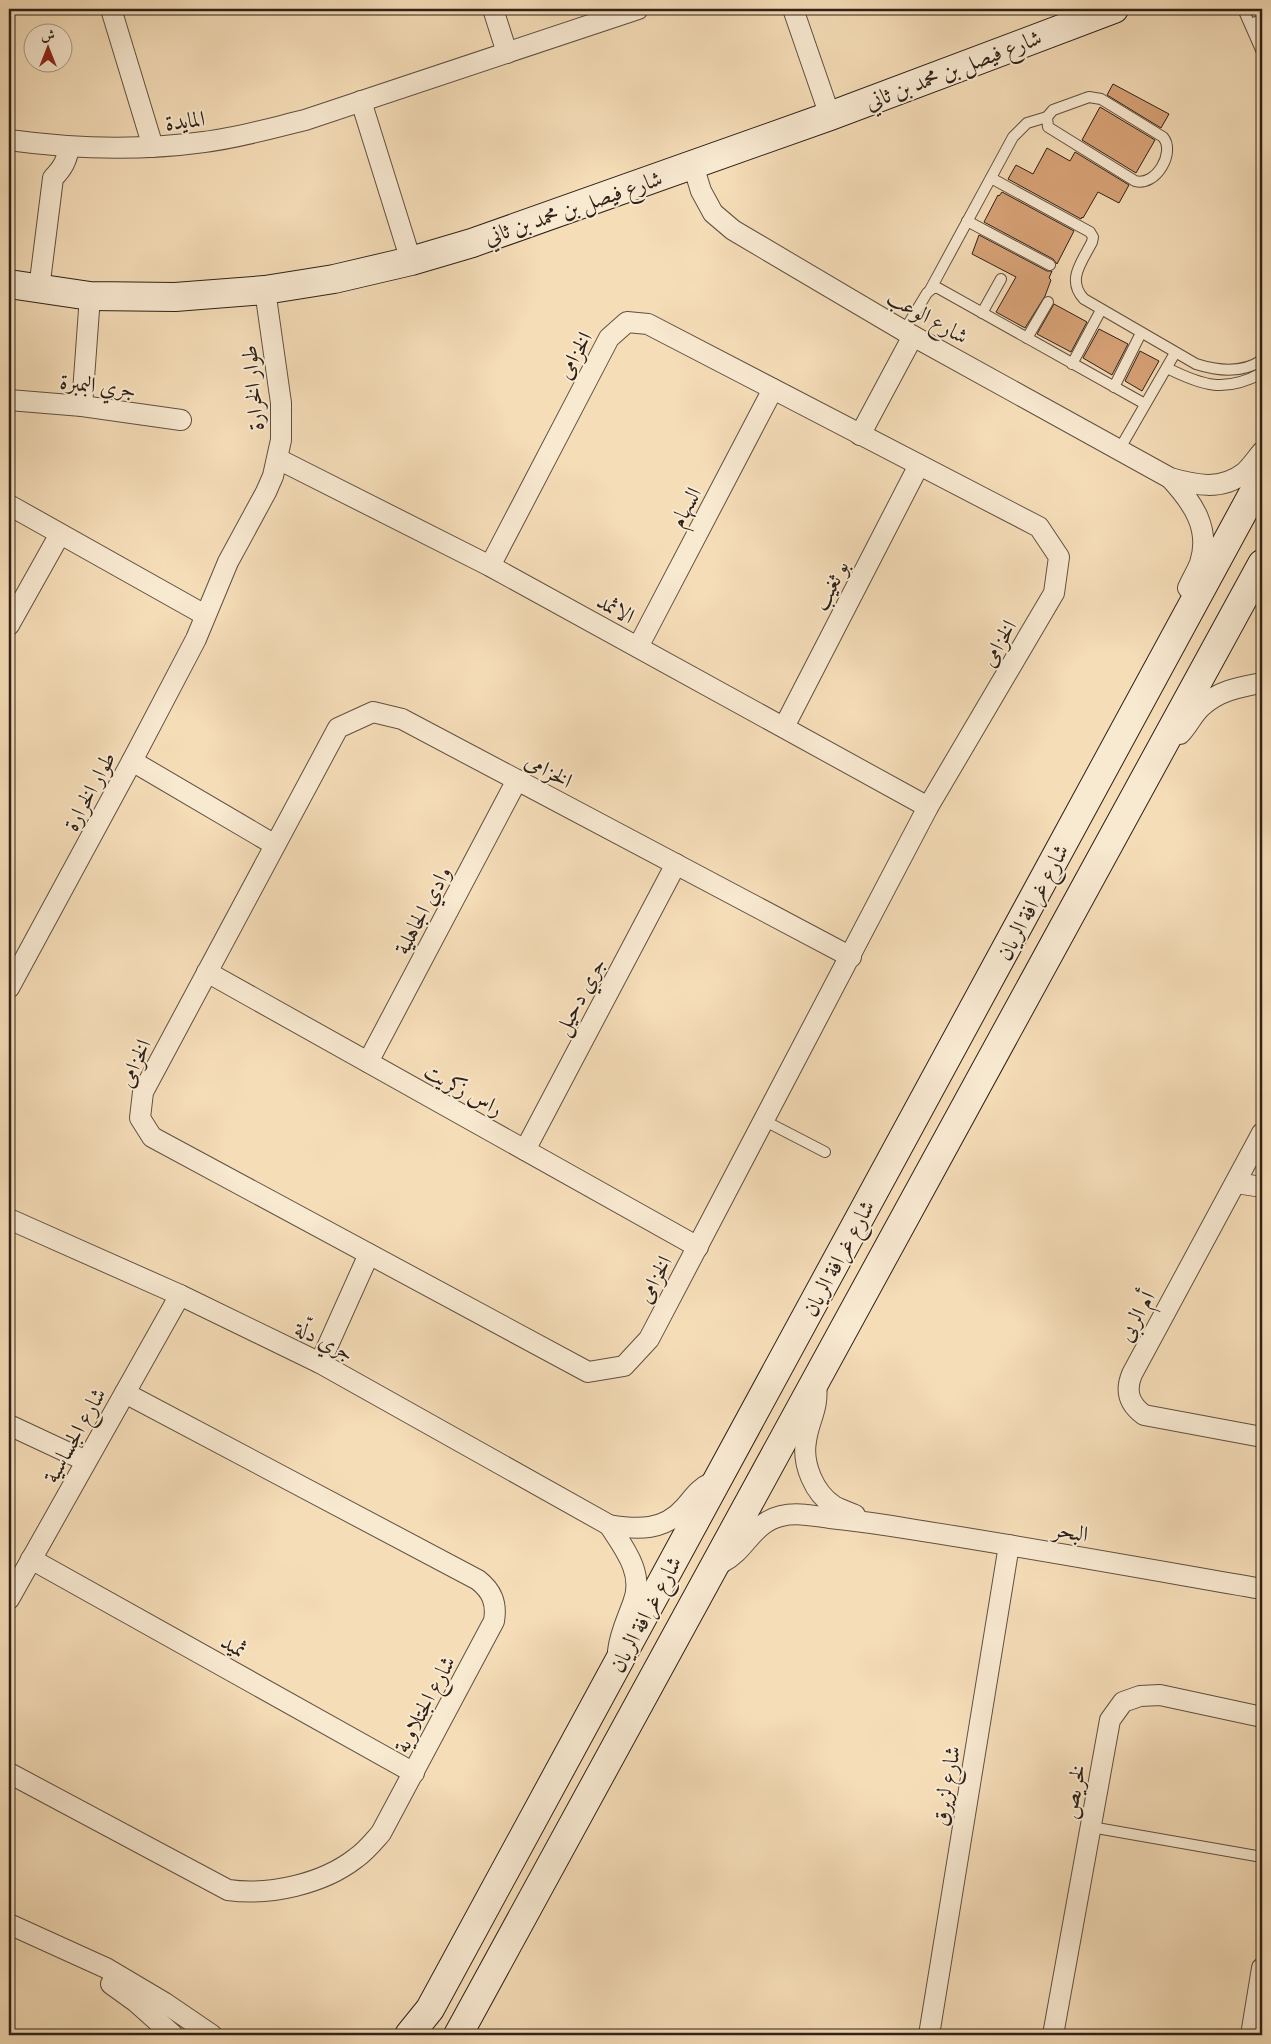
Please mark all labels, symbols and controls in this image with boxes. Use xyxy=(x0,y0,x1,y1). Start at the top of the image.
north arrow xyxy=(22,22,72,72)
street label: شارع فيصل بن محمد بن ثاني xyxy=(861,22,1047,120)
text: ش xyxy=(41,26,55,44)
street label: المايدة xyxy=(163,104,207,137)
street label: شارع فيصل بن محمد بن ثاني xyxy=(480,163,667,255)
street label: شارع الوعب xyxy=(880,282,974,354)
street label: الخزامى xyxy=(550,326,599,384)
street label: طوار الخرارة xyxy=(234,344,271,432)
street label: جري البمبرة xyxy=(58,366,138,408)
street label: السهام xyxy=(663,482,713,535)
street label: بو ثغيب xyxy=(805,555,855,616)
street label: الاثمد xyxy=(592,586,640,631)
street label: الخزامى xyxy=(973,614,1023,672)
street label: الخزامى xyxy=(520,746,578,795)
street label: طوار الخرارة xyxy=(56,747,122,836)
street label: شارع غرافة الريان xyxy=(990,839,1079,967)
street label: وادي الجاهلية xyxy=(387,861,461,961)
street label: جري دحيل xyxy=(547,952,615,1042)
street label: الخزامى xyxy=(111,1034,158,1092)
street label: راس زكريت xyxy=(419,1056,508,1123)
street label: شارع غرافة الريان xyxy=(796,1195,885,1323)
street label: الخزامى xyxy=(630,1250,679,1308)
street label: أم الربى xyxy=(1110,1285,1167,1349)
street label: جري دلّة xyxy=(288,1312,360,1370)
street label: شارع الجساسية xyxy=(36,1382,116,1490)
street label: البحر xyxy=(1049,1514,1091,1549)
street label: شارع غرافة الريان xyxy=(603,1551,692,1679)
street label: ثميد xyxy=(216,1627,252,1664)
street label: شارع الجتلاوية xyxy=(387,1651,466,1760)
street label: شارع لزيرق xyxy=(926,1744,971,1829)
street label: لخريص xyxy=(1054,1763,1093,1821)

